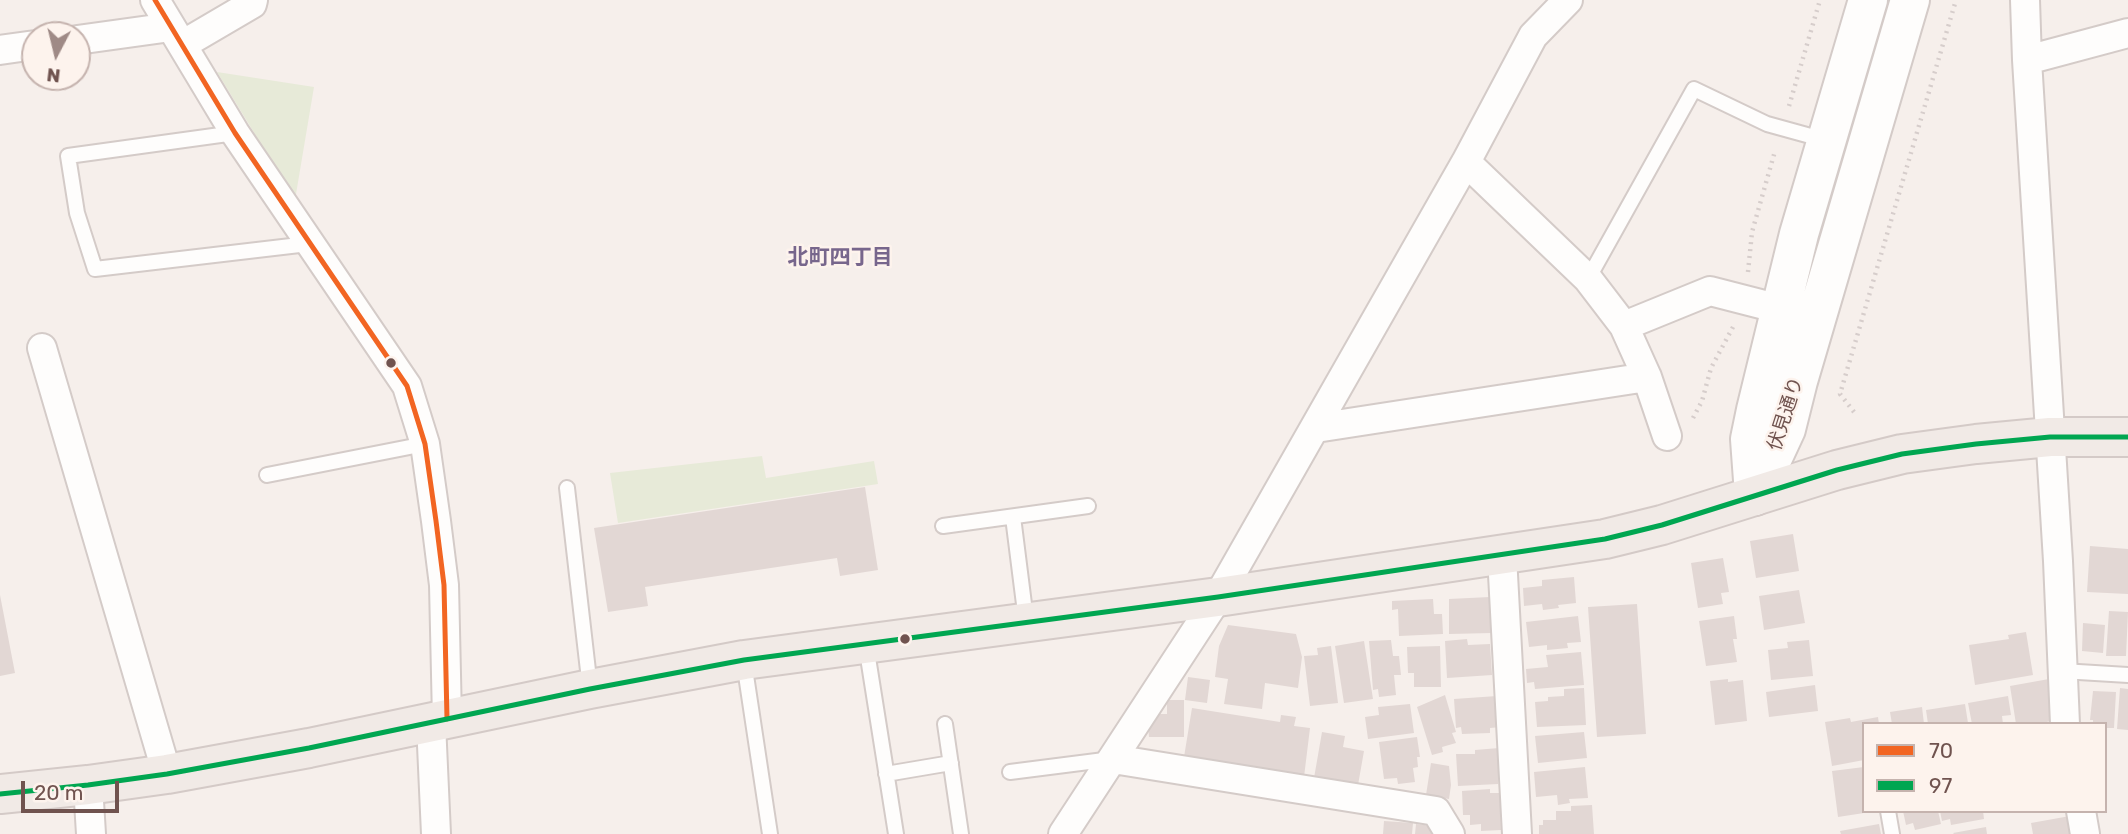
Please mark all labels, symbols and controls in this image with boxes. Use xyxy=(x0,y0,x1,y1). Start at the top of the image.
north arrow xyxy=(21,21,91,91)
text: N xyxy=(45,63,62,88)
district label: 北町四丁目 xyxy=(788,245,892,271)
unlabelled marker xyxy=(384,356,398,370)
street label: 伏見通り xyxy=(1763,374,1809,454)
unlabelled marker xyxy=(898,632,912,646)
legend xyxy=(1862,722,2107,813)
text: 70 xyxy=(1929,738,1953,763)
scale bar xyxy=(24,768,122,812)
text: 97 xyxy=(1929,773,1952,798)
text: 20 m xyxy=(34,780,83,805)

